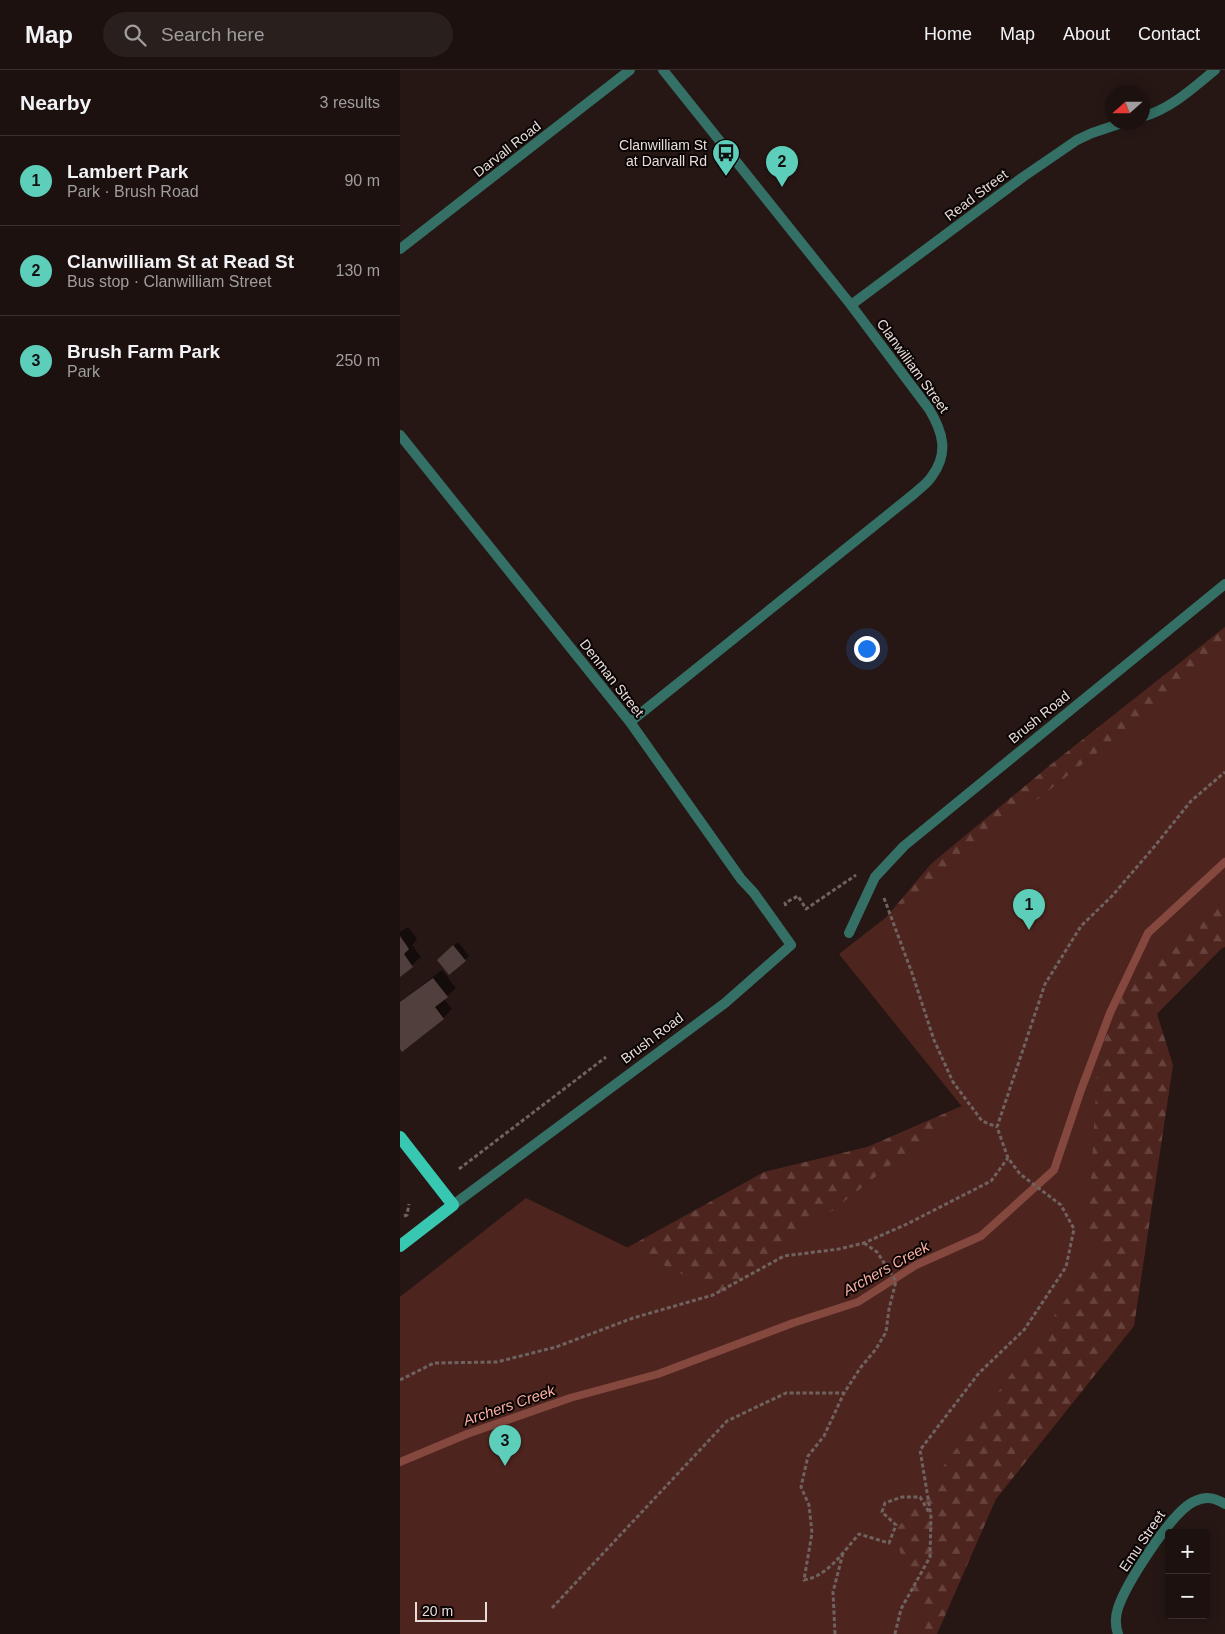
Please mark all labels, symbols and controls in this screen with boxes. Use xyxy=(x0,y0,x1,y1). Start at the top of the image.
search box xyxy=(103,12,453,57)
text: Map xyxy=(25,21,73,48)
icon: search xyxy=(121,21,149,49)
text: Search here xyxy=(161,24,265,45)
text: Home xyxy=(924,24,972,44)
text: Map xyxy=(1000,24,1035,44)
text: About xyxy=(1063,24,1110,44)
text: Contact xyxy=(1138,24,1200,44)
north arrow xyxy=(1105,85,1150,130)
text: Nearby xyxy=(20,91,91,114)
text: 3 results xyxy=(320,94,380,111)
street label: Darvall Road xyxy=(470,118,544,180)
place label: Clanwilliam St at Darvall Rd xyxy=(619,137,707,169)
bus stop icon: Clanwilliam St at Darvall Rd xyxy=(711,138,741,177)
pin: 2 xyxy=(766,146,798,187)
text: Lambert Park xyxy=(67,161,188,182)
street label: Read Street xyxy=(941,166,1011,224)
text: 1 xyxy=(32,172,40,189)
text: 90 m xyxy=(344,172,380,189)
text: Park · Brush Road xyxy=(67,183,199,200)
text: Clanwilliam St at Read St xyxy=(67,251,294,272)
text: 2 xyxy=(32,262,40,279)
text: 130 m xyxy=(336,262,380,279)
text: Bus stop · Clanwilliam Street xyxy=(67,273,272,290)
street label: Clanwilliam Street xyxy=(874,316,952,416)
text: Brush Farm Park xyxy=(67,341,220,362)
text: 3 xyxy=(32,352,40,369)
text: 250 m xyxy=(336,352,380,369)
text: Park xyxy=(67,363,100,380)
street label: Denman Street xyxy=(577,636,647,720)
your location xyxy=(854,636,880,662)
street label: Brush Road xyxy=(1005,688,1073,746)
pin: 1 xyxy=(1013,889,1045,930)
street label: Brush Road xyxy=(618,1009,686,1067)
water label: Archers Creek xyxy=(839,1237,933,1299)
water label: Archers Creek xyxy=(460,1381,559,1429)
pin: 3 xyxy=(489,1425,521,1466)
street label: Emu Street xyxy=(1116,1507,1168,1575)
map controls xyxy=(1165,1529,1210,1619)
button: + xyxy=(1165,1529,1210,1574)
button: − xyxy=(1165,1574,1210,1619)
scale bar xyxy=(415,1599,488,1622)
text: 20 m xyxy=(422,1603,453,1619)

